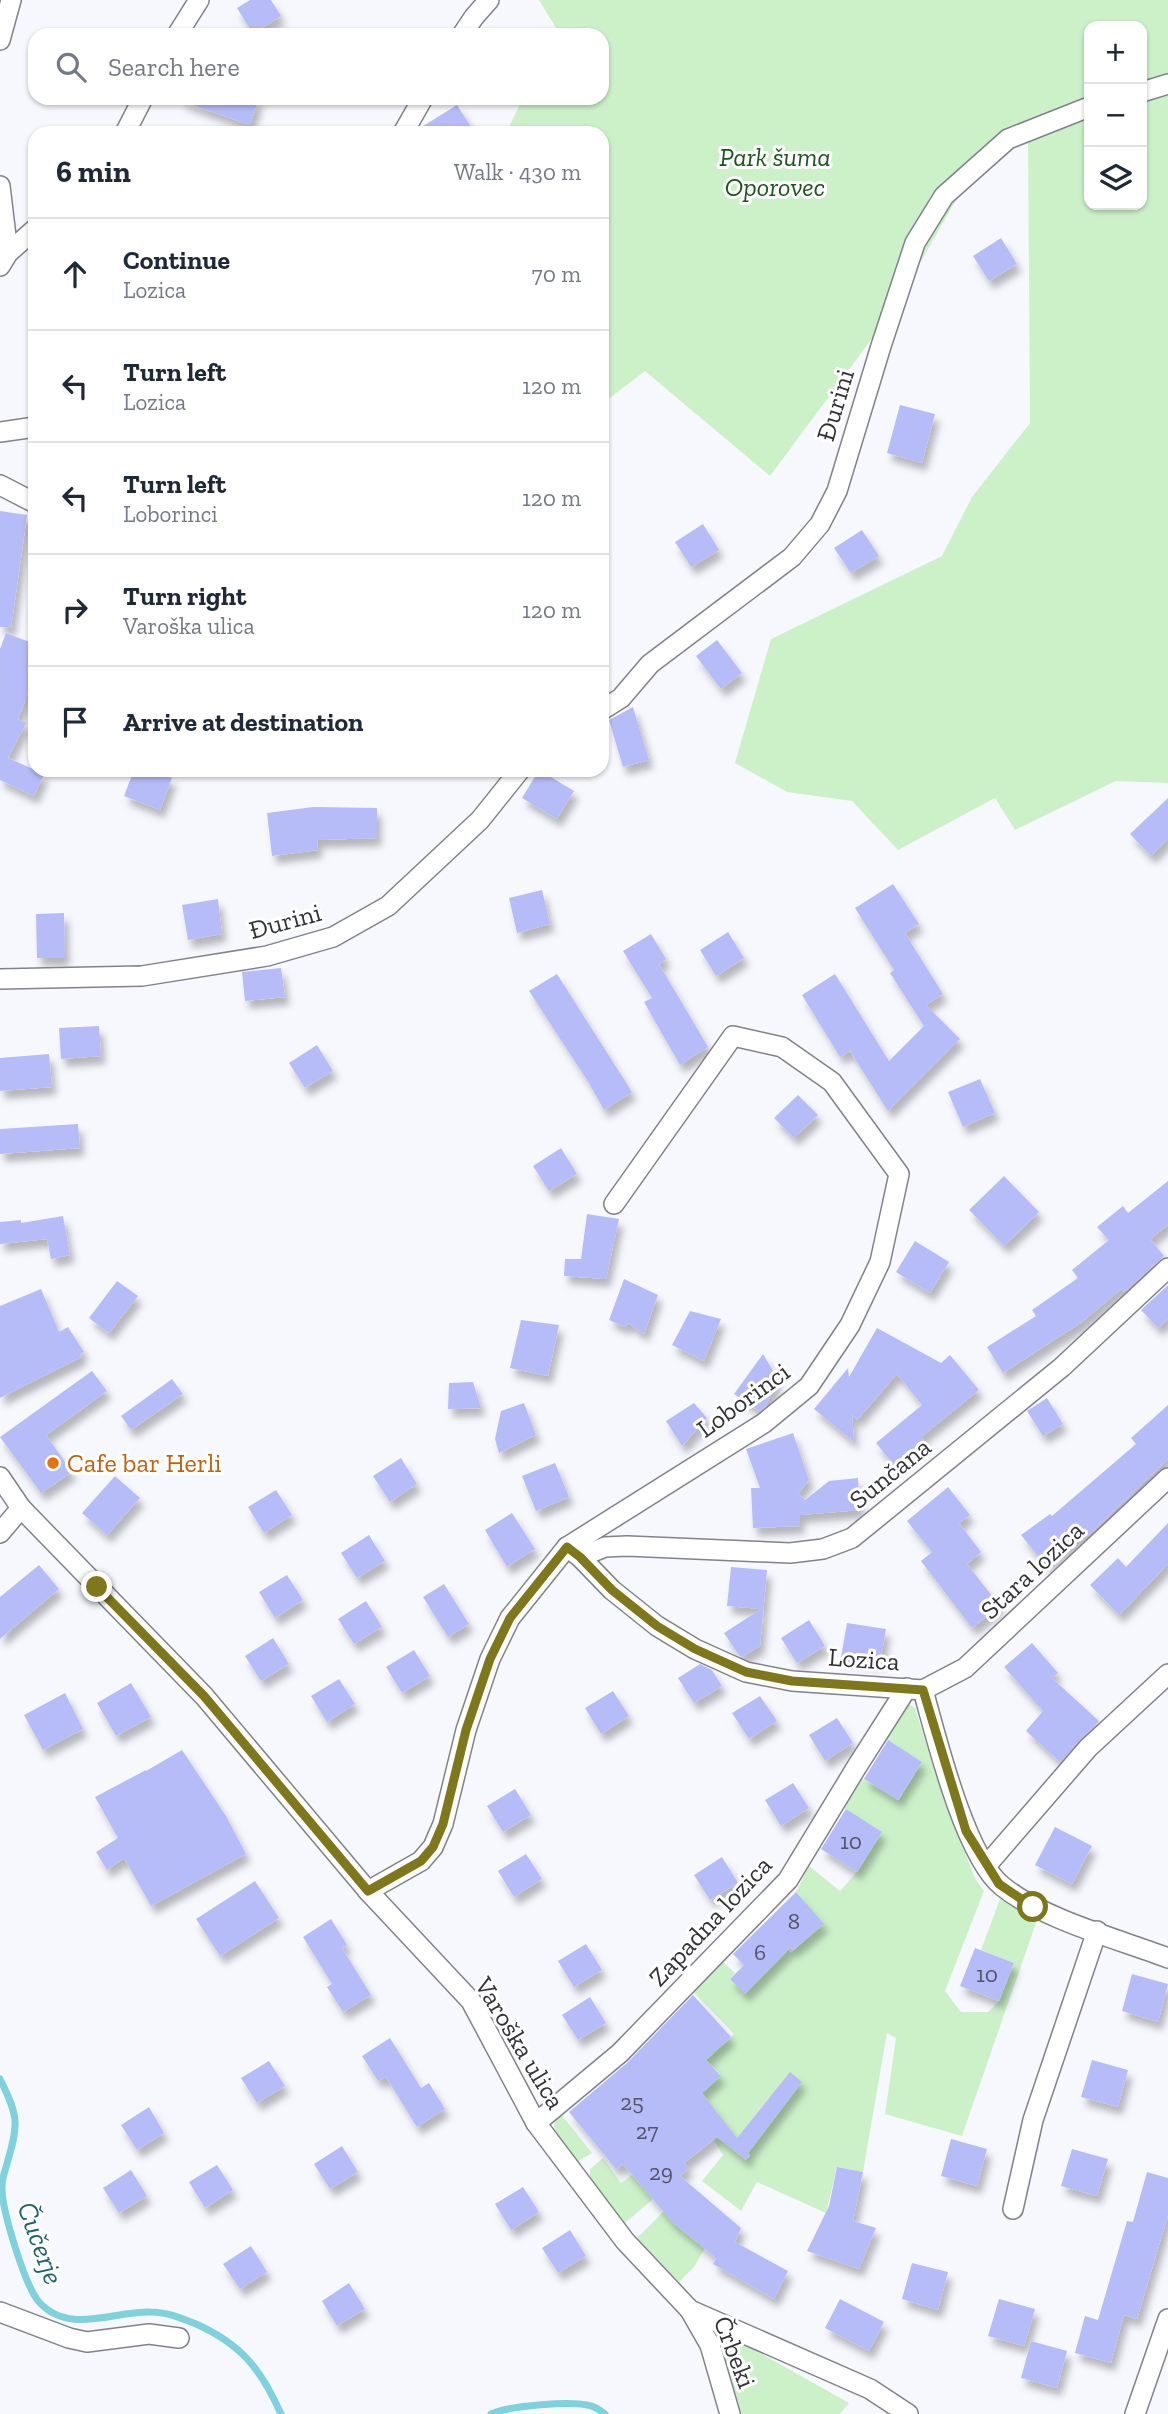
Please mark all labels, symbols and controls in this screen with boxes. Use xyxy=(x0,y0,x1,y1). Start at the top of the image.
map controls xyxy=(1084,21,1147,210)
button: + xyxy=(1084,21,1147,84)
search box xyxy=(28,28,609,105)
icon: search xyxy=(52,48,90,86)
text: Search here xyxy=(108,51,240,83)
button: − xyxy=(1084,84,1147,147)
park label: Park šuma Oporovec xyxy=(719,141,831,203)
button: layers xyxy=(1084,147,1147,210)
text: 6 min xyxy=(56,154,131,190)
text: Walk · 430 m xyxy=(454,158,581,186)
text: Continue xyxy=(123,244,230,276)
icon: ahead xyxy=(56,255,94,293)
text: 70 m xyxy=(532,260,581,288)
text: Lozica xyxy=(123,276,186,304)
text: Turn left xyxy=(123,356,226,388)
street label: Đurini xyxy=(809,365,861,445)
icon: left xyxy=(56,367,94,405)
text: 120 m xyxy=(522,372,581,400)
text: Lozica xyxy=(123,388,186,416)
text: Turn left xyxy=(123,468,226,500)
icon: left xyxy=(56,479,94,517)
text: 120 m xyxy=(522,484,581,512)
text: Loborinci xyxy=(123,500,218,528)
text: Turn right xyxy=(123,580,246,612)
icon: right xyxy=(56,591,94,629)
text: 120 m xyxy=(522,596,581,624)
text: Varoška ulica xyxy=(123,612,255,640)
icon: arrive xyxy=(56,703,94,741)
text: Arrive at destination xyxy=(123,706,363,738)
street label: Đurini xyxy=(245,896,325,946)
street label: Loborinci xyxy=(690,1356,796,1444)
street label: Sunčana xyxy=(843,1430,937,1515)
place label: Cafe bar Herli xyxy=(67,1447,222,1479)
marker: Cafe bar Herli xyxy=(45,1455,61,1471)
street label: Stara lozica xyxy=(974,1514,1091,1626)
route end xyxy=(81,1571,112,1602)
street label: Lozica xyxy=(827,1641,901,1677)
house number: 10 xyxy=(840,1827,862,1855)
street label: Zapadna lozica xyxy=(642,1849,779,1993)
route start xyxy=(1017,1891,1048,1922)
house number: 8 xyxy=(788,1907,800,1935)
house number: 6 xyxy=(754,1938,766,1966)
house number: 10 xyxy=(976,1960,998,1988)
street label: Varoška ulica xyxy=(467,1970,572,2115)
house number: 25 xyxy=(620,2088,644,2116)
house number: 27 xyxy=(636,2117,659,2145)
house number: 29 xyxy=(649,2158,673,2186)
water label: Čučerje xyxy=(10,2197,71,2289)
street label: Črbeki xyxy=(707,2311,763,2393)

